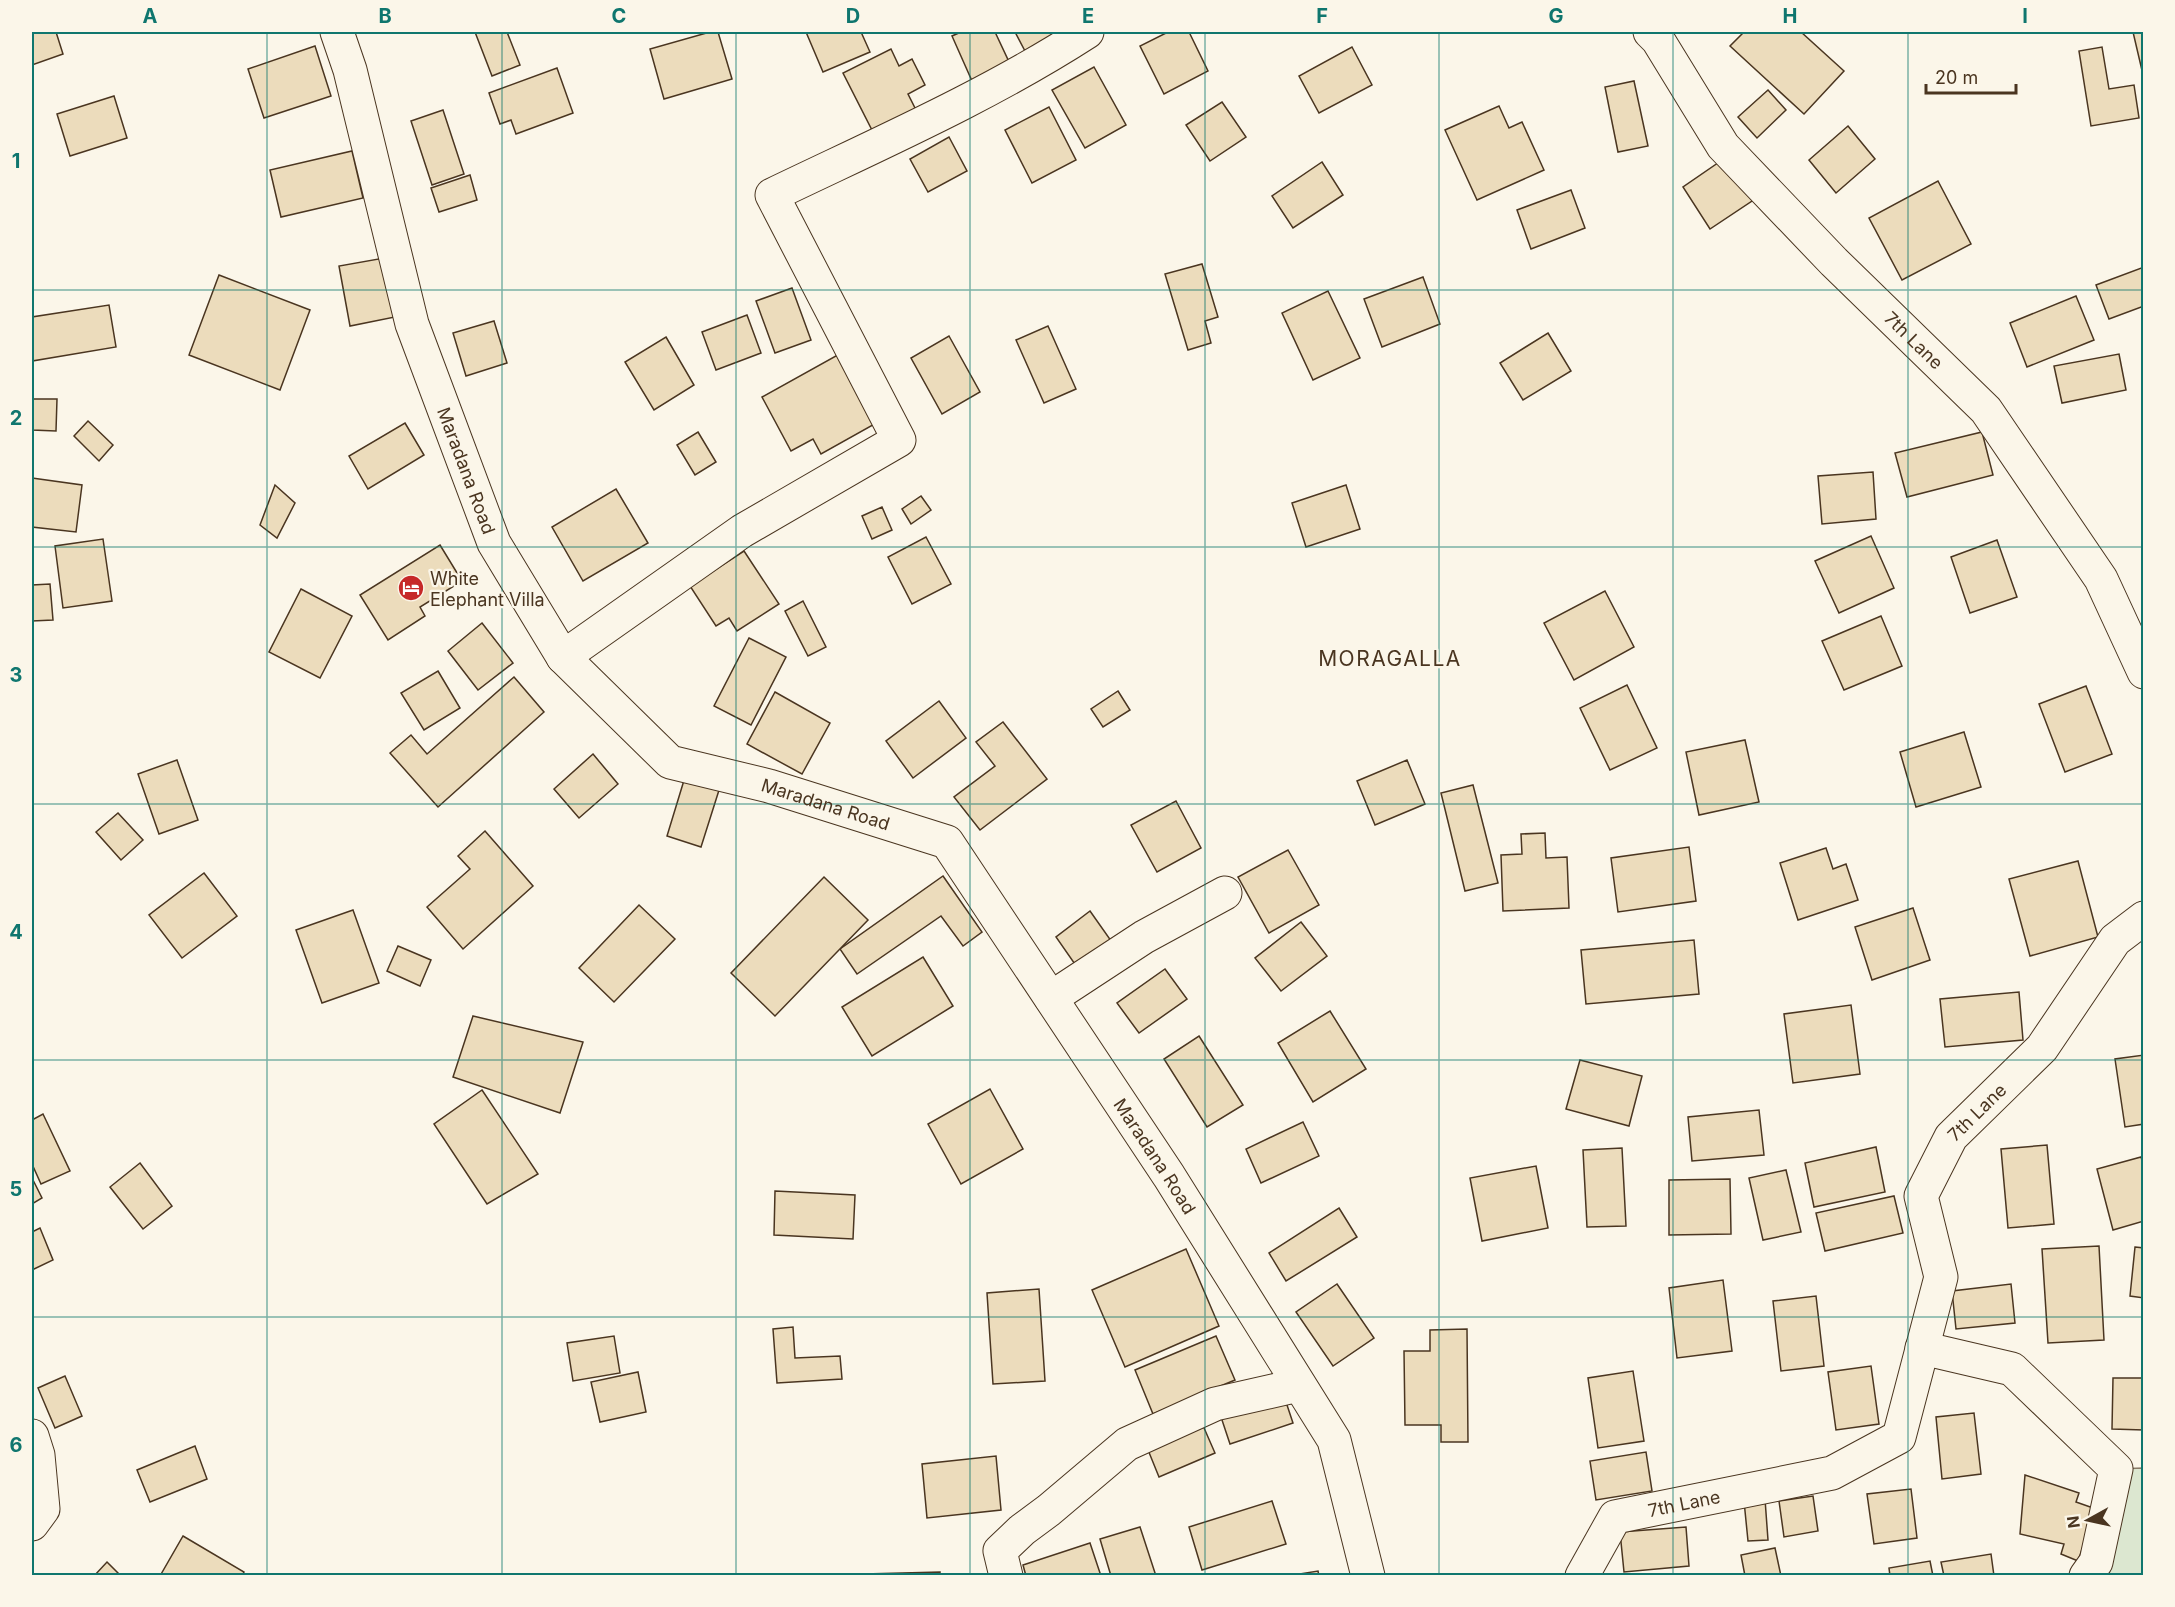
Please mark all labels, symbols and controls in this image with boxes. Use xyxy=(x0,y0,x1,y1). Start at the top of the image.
text: A xyxy=(143,4,158,28)
text: B xyxy=(378,4,392,28)
text: C xyxy=(612,4,626,28)
text: D xyxy=(846,4,860,28)
text: E xyxy=(1082,4,1094,28)
text: F xyxy=(1316,4,1328,28)
text: G xyxy=(1548,4,1564,28)
text: H xyxy=(1783,4,1797,28)
text: I xyxy=(2022,4,2028,28)
scale bar xyxy=(1926,57,2016,95)
text: 20 m xyxy=(1935,67,1978,88)
text: 1 xyxy=(12,149,20,173)
street label: 7th Lane xyxy=(1881,307,1948,373)
street label: Maradana Road xyxy=(434,404,500,537)
text: 2 xyxy=(10,406,22,430)
place label: White Elephant Villa xyxy=(430,568,545,610)
hotel icon: White Elephant Villa xyxy=(396,573,426,603)
district label: MORAGALLA xyxy=(1318,646,1462,671)
text: 3 xyxy=(10,663,22,687)
street label: Maradana Road xyxy=(759,774,893,834)
text: 4 xyxy=(9,920,23,944)
street label: 7th Lane xyxy=(1943,1079,2010,1145)
street label: Maradana Road xyxy=(1110,1094,1201,1218)
text: 5 xyxy=(10,1177,22,1201)
text: 6 xyxy=(10,1433,23,1457)
street label: 7th Lane xyxy=(1646,1485,1722,1521)
north arrow xyxy=(2058,1490,2118,1550)
text: N xyxy=(2062,1515,2084,1530)

